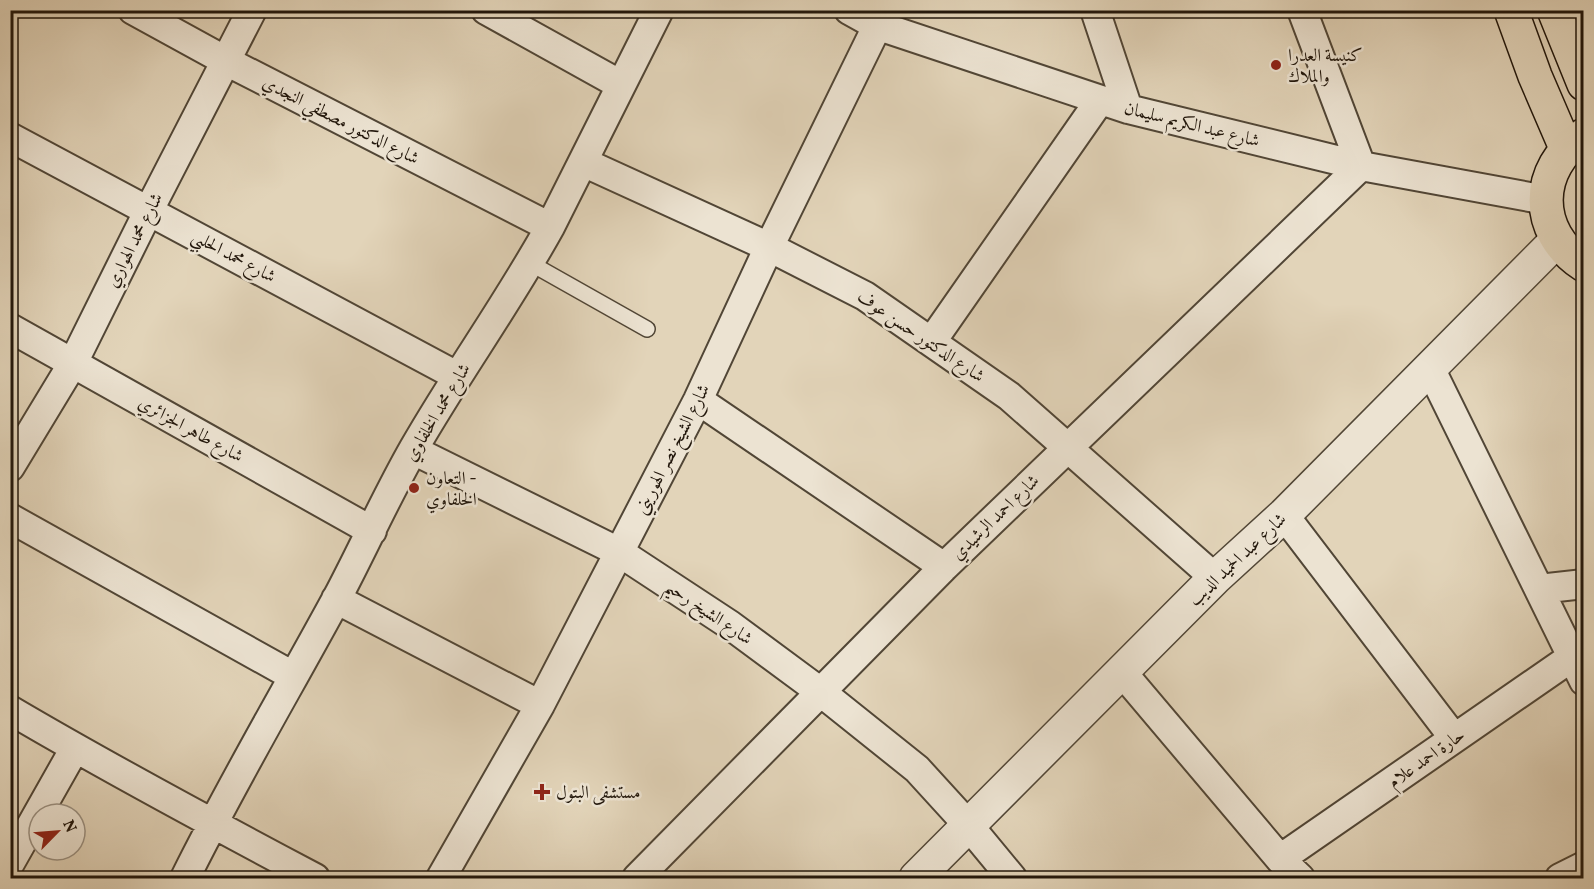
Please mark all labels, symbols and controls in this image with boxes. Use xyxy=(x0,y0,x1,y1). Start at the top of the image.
place label: كنيسة العدرا والملاك xyxy=(1288,44,1363,90)
marker: كنيسة العدرا والملاك xyxy=(1269,58,1283,72)
street label: شارع الدكتور مصطفي النجدي xyxy=(256,71,423,175)
street label: شارع عبد الكريم سليمان xyxy=(1121,97,1262,156)
street label: شارع محمد الهواري xyxy=(101,189,171,293)
street label: شارع محمد الحلبي xyxy=(185,225,280,293)
street label: شارع الدكتور حسن عوف xyxy=(851,285,989,390)
street label: شارع محمد الخلفاوي xyxy=(399,359,478,467)
street label: شارع الشيخ نصر الهوريني xyxy=(630,380,719,520)
street label: شارع طاهر الجزائري xyxy=(133,391,247,470)
place label: التعاون - الخلفاوي xyxy=(426,467,477,514)
street label: شارع احمد الرشيدي xyxy=(946,470,1046,567)
marker: التعاون - الخلفاوي xyxy=(407,481,421,495)
street label: شارع عبد الحميد الديب xyxy=(1183,508,1293,613)
street label: شارع الشيخ رحيم xyxy=(657,575,757,655)
street label: حارة احمد علام xyxy=(1383,723,1472,797)
place label: مستشفى البتول xyxy=(556,781,641,806)
marker: مستشفى البتول xyxy=(533,783,551,801)
north arrow xyxy=(27,802,87,862)
text: N xyxy=(56,817,81,837)

